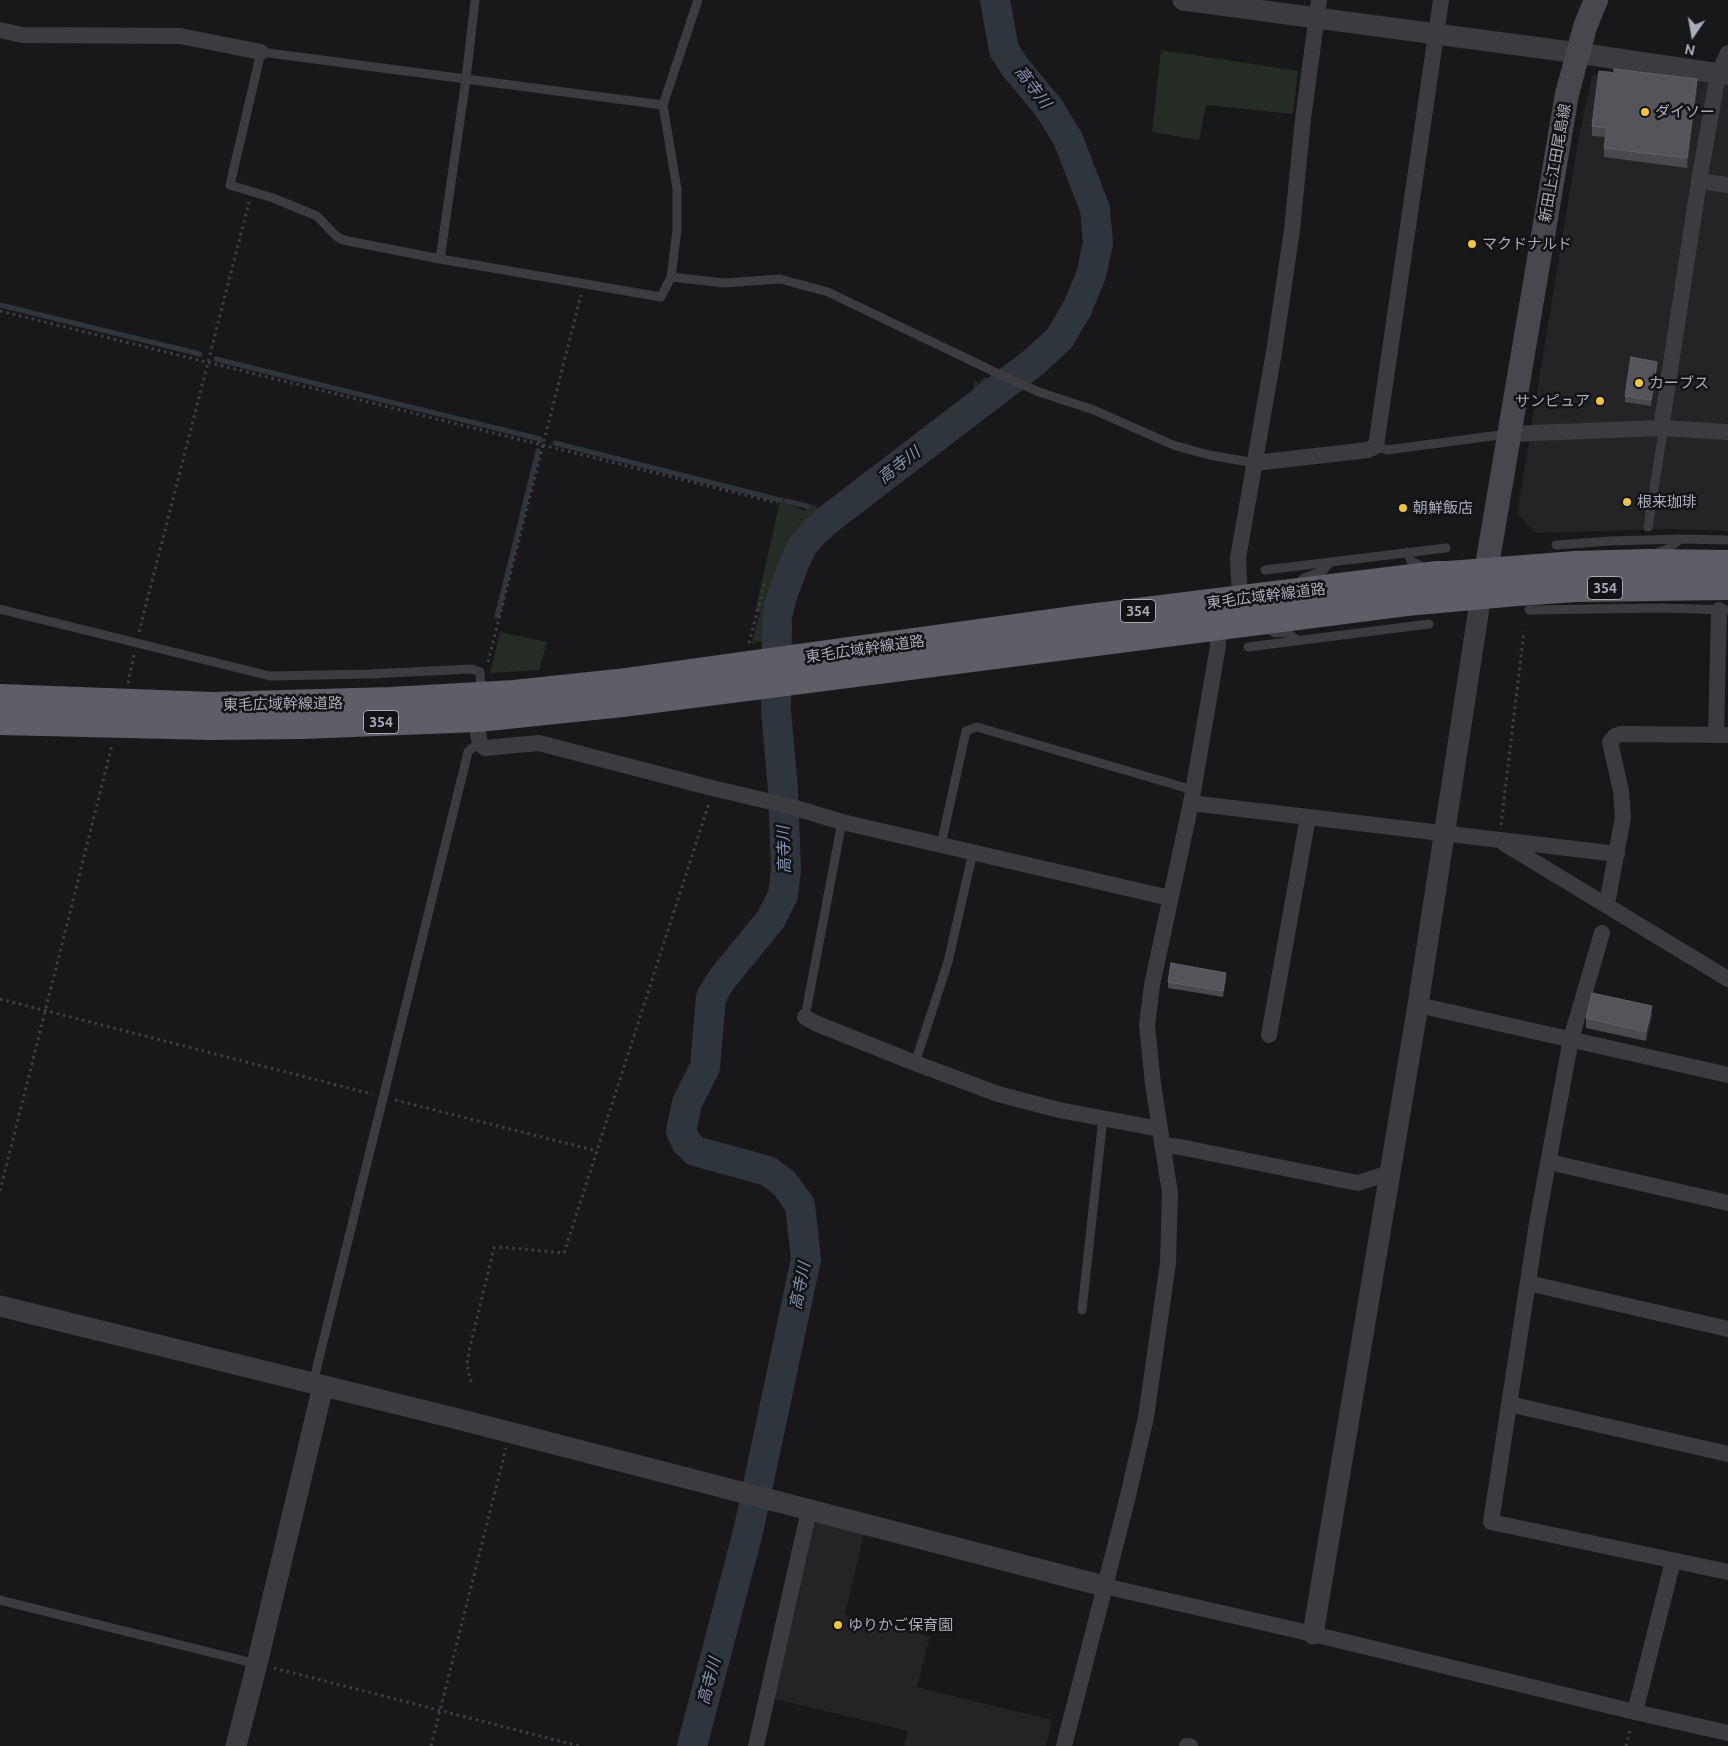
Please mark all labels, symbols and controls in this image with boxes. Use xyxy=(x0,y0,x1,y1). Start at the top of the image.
north arrow xyxy=(1668,10,1718,60)
text: N xyxy=(1683,41,1697,59)
water label: 高寺川 xyxy=(1011,62,1055,112)
street label: 新田上江田尾島線 xyxy=(1536,102,1574,224)
place label: ダイソー xyxy=(1655,103,1715,121)
marker: ダイソー xyxy=(1639,106,1651,118)
place label: マクドナルド xyxy=(1482,235,1572,253)
marker: マクドナルド xyxy=(1466,238,1478,250)
place label: カーブス xyxy=(1649,374,1709,392)
marker: カーブス xyxy=(1633,377,1645,389)
place label: サンピュア xyxy=(1515,392,1590,410)
marker: サンピュア xyxy=(1594,395,1606,407)
water label: 高寺川 xyxy=(874,443,924,487)
place label: 根来珈琲 xyxy=(1637,493,1697,511)
marker: 根来珈琲 xyxy=(1621,496,1633,508)
place label: 朝鮮飯店 xyxy=(1413,499,1473,517)
marker: 朝鮮飯店 xyxy=(1397,502,1409,514)
road number: 354 xyxy=(1588,576,1622,600)
street label: 東毛広域幹線道路 xyxy=(1205,580,1327,612)
road number: 354 xyxy=(1120,600,1156,622)
street label: 東毛広域幹線道路 xyxy=(804,632,926,666)
street label: 東毛広域幹線道路 xyxy=(223,694,343,714)
road number: 354 xyxy=(364,710,398,734)
water label: 高寺川 xyxy=(774,826,794,874)
water label: 高寺川 xyxy=(786,1261,814,1311)
place label: ゆりかご保育園 xyxy=(848,1616,953,1634)
marker: ゆりかご保育園 xyxy=(832,1619,844,1631)
water label: 高寺川 xyxy=(694,1655,724,1707)

